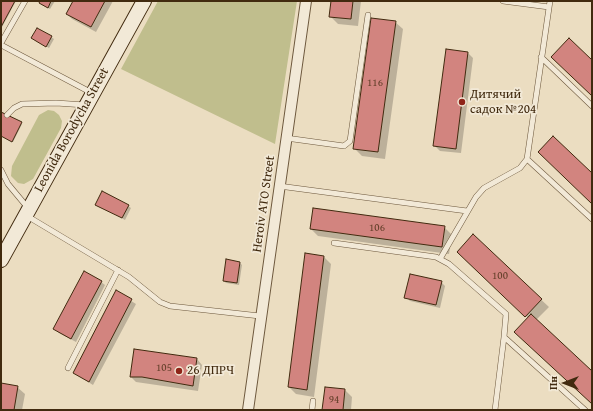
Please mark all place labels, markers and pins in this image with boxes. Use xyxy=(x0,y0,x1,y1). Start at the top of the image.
place label: Дитячий садок №204 xyxy=(470,87,536,118)
marker: Дитячий садок №204 xyxy=(457,97,467,107)
place label: 26 ДПРЧ xyxy=(187,363,234,379)
marker: 26 ДПРЧ xyxy=(174,366,184,376)

